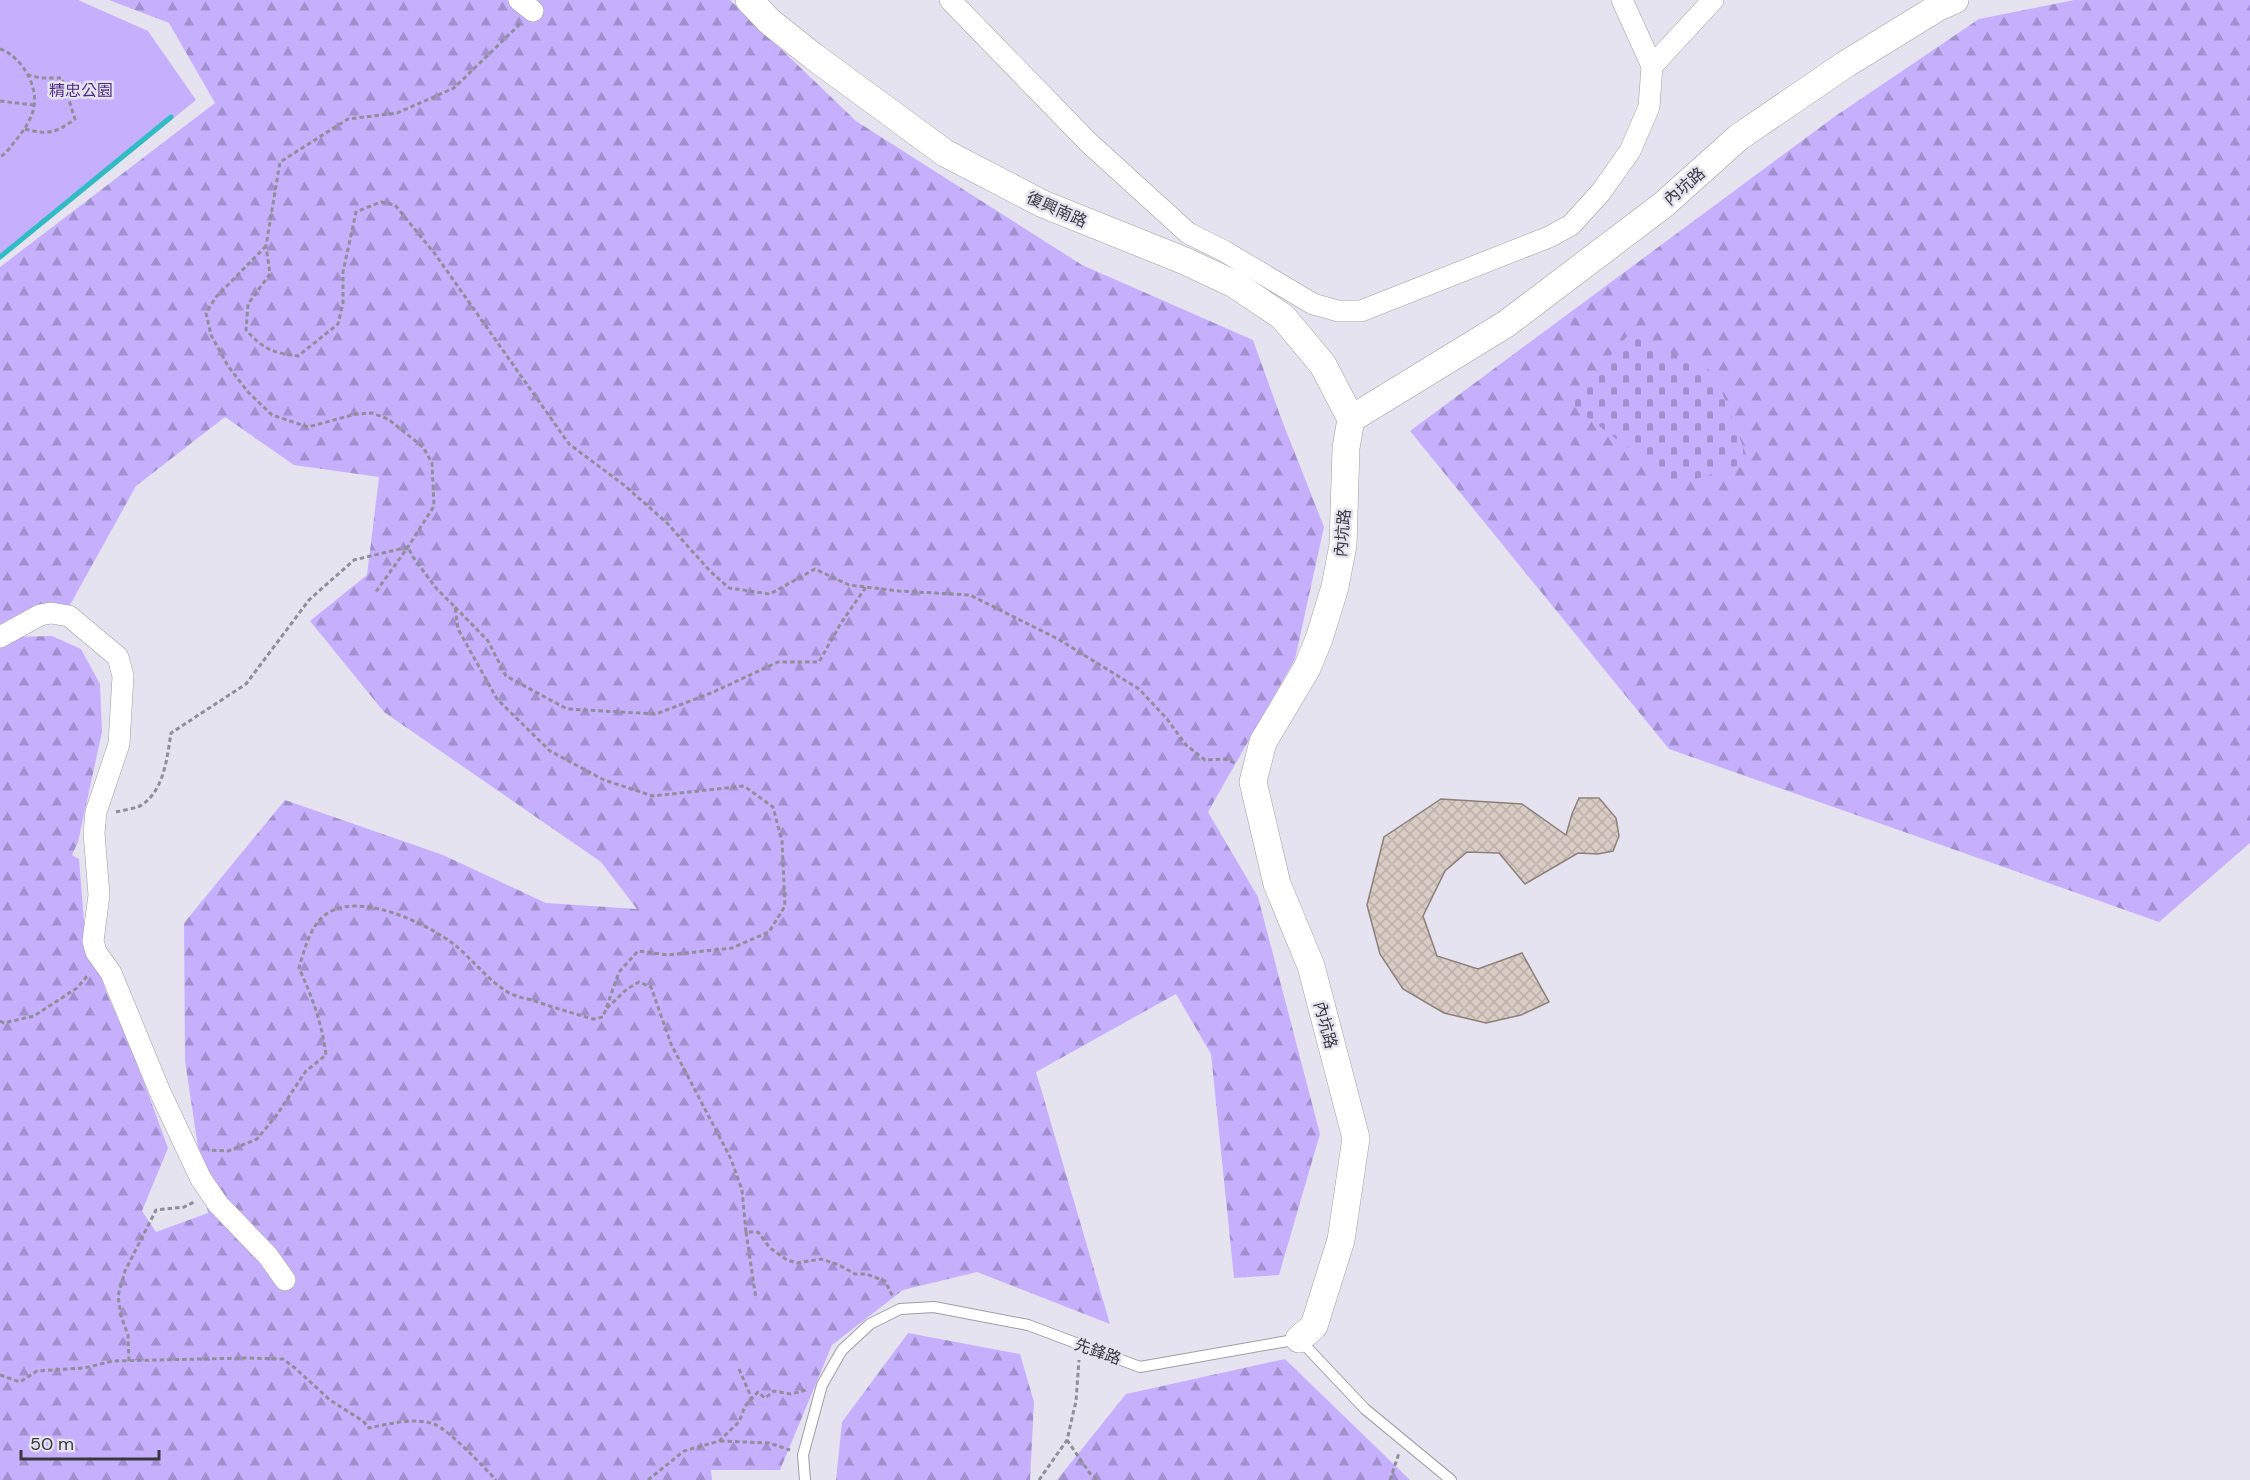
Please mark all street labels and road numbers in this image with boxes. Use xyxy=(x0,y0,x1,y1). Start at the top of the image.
street label: 內坑路 xyxy=(1659,163,1709,210)
street label: 復興南路 xyxy=(1023,187,1090,232)
street label: 內坑路 xyxy=(1330,508,1355,558)
street label: 內坑路 xyxy=(1309,999,1342,1051)
street label: 先鋒路 xyxy=(1072,1333,1124,1370)

